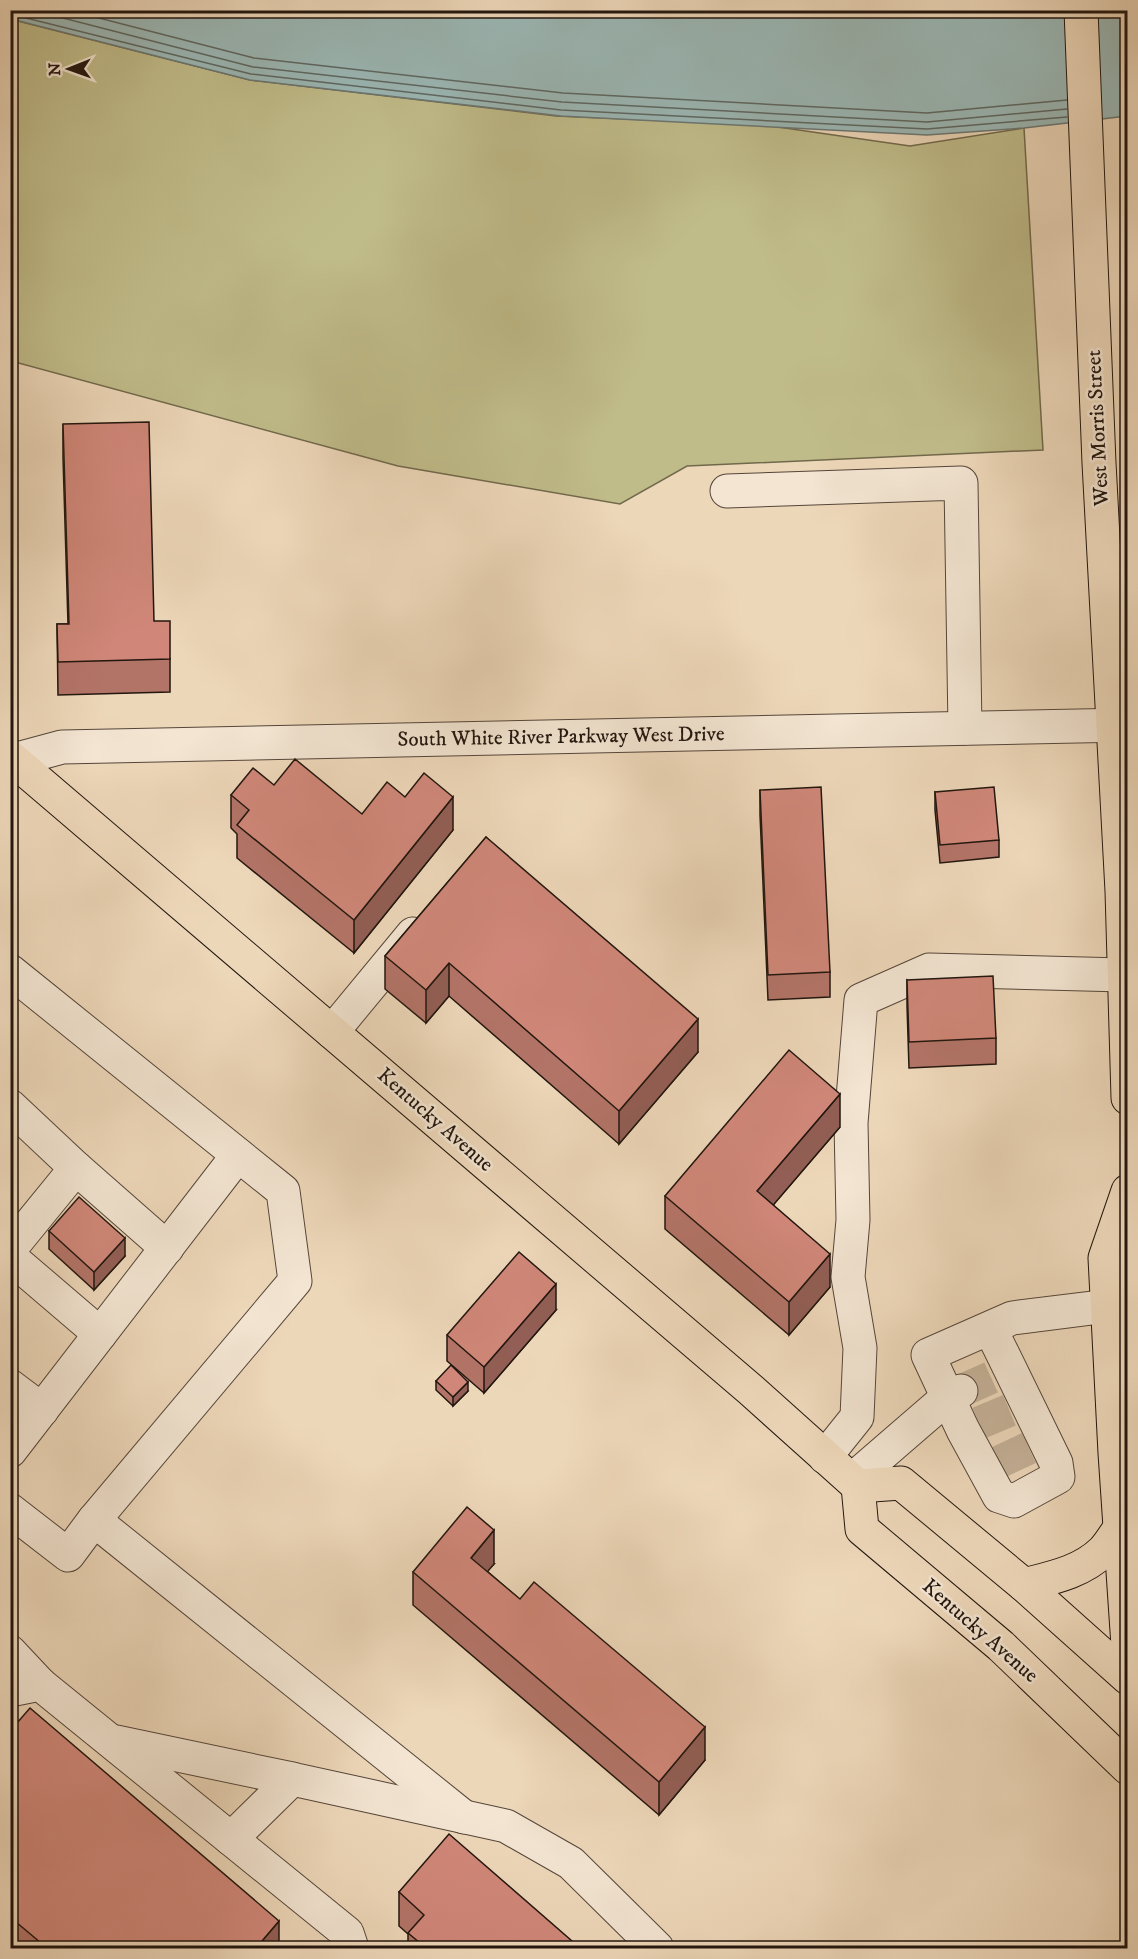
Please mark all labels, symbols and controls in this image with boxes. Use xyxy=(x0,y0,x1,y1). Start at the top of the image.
north arrow xyxy=(39,39,99,99)
text: N xyxy=(45,63,65,76)
street label: West Morris Street xyxy=(1081,349,1115,508)
street label: South White River Parkway West Drive xyxy=(397,721,725,753)
street label: Kentucky Avenue xyxy=(372,1062,499,1178)
street label: Kentucky Avenue xyxy=(917,1573,1044,1689)

